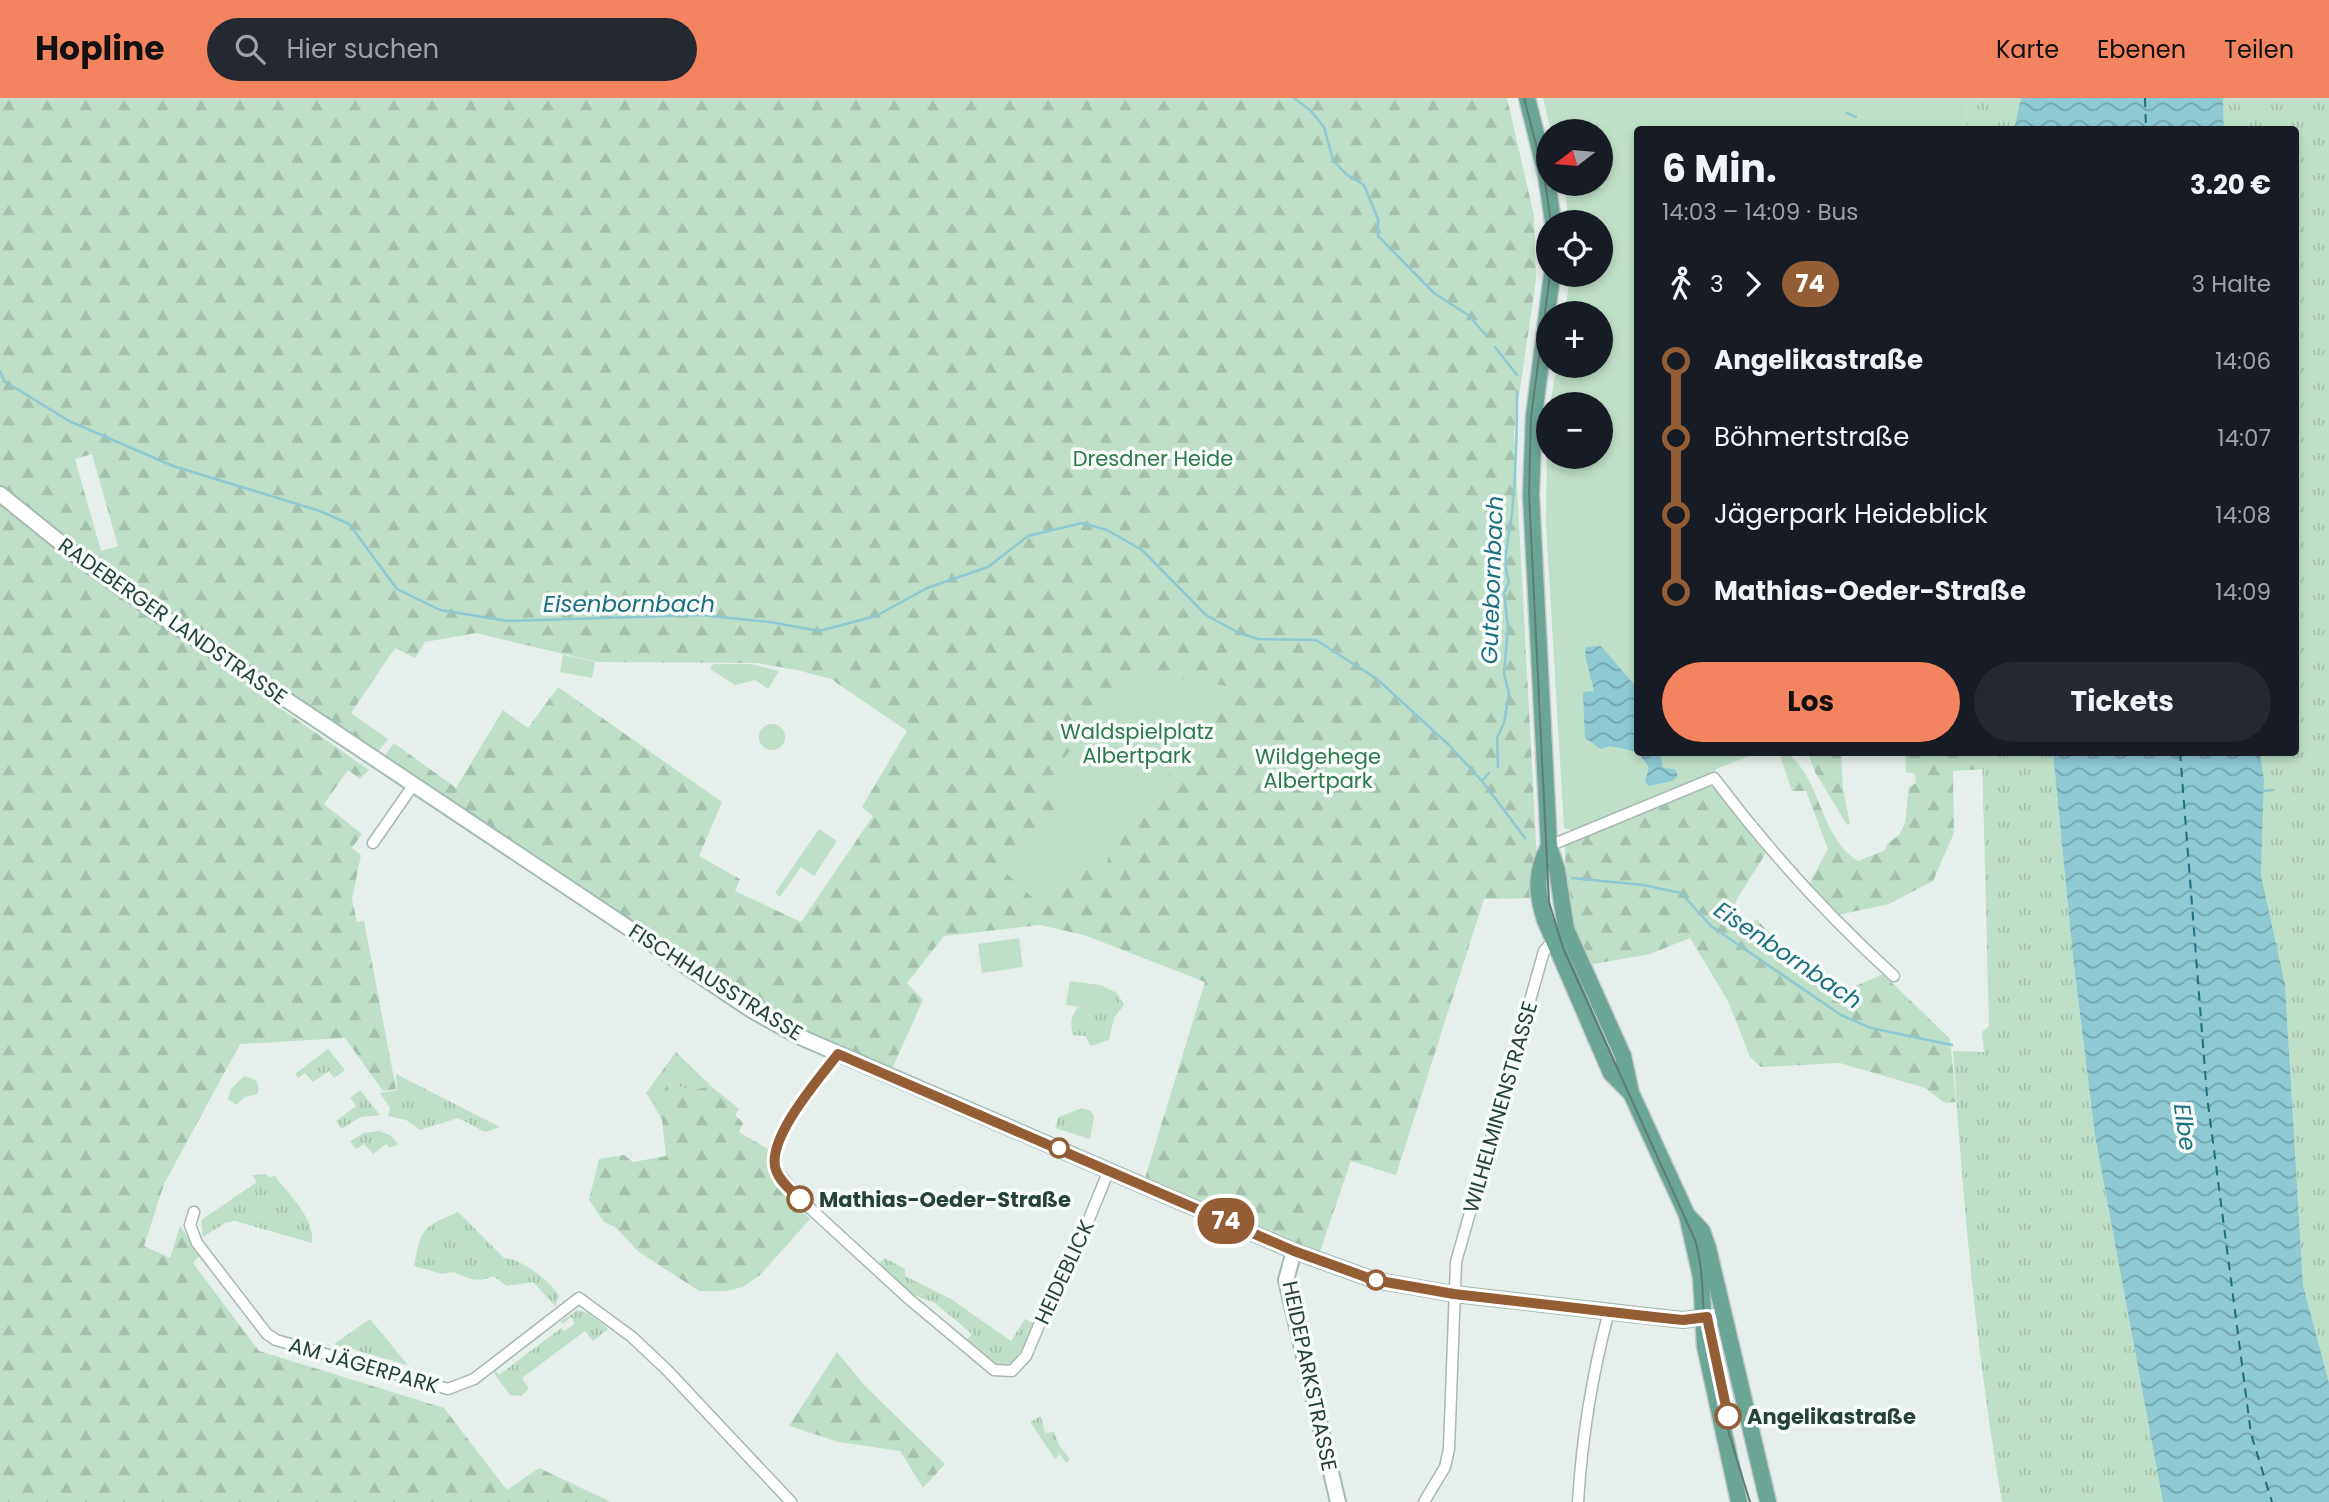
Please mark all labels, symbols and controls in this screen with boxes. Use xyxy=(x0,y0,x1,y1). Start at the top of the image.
search box xyxy=(207,18,697,81)
text: Hopline xyxy=(35,25,165,72)
icon: search xyxy=(231,30,269,68)
text: Hier suchen xyxy=(287,31,439,67)
text: Karte xyxy=(1996,33,2059,66)
text: Ebenen xyxy=(2097,33,2186,66)
text: Teilen xyxy=(2224,33,2294,66)
north arrow xyxy=(1536,119,1614,196)
map controls xyxy=(1536,119,1613,469)
text: 6 Min. xyxy=(1662,142,1777,195)
text: 3.20 € xyxy=(2190,167,2271,203)
text: 14:03 – 14:09 · Bus xyxy=(1662,196,1858,228)
button: locate xyxy=(1536,210,1613,287)
icon: walk xyxy=(1662,265,1700,303)
icon: forward xyxy=(1734,265,1772,303)
text: 74 xyxy=(1796,267,1825,300)
text: 3 xyxy=(1710,268,1724,300)
text: 3 Halte xyxy=(2192,268,2271,300)
button: + xyxy=(1536,301,1613,378)
text: Angelikastraße xyxy=(1714,342,1923,378)
text: 14:06 xyxy=(2215,345,2271,377)
button: − xyxy=(1536,392,1613,469)
text: Böhmertstraße xyxy=(1714,419,1909,455)
text: 14:07 xyxy=(2217,422,2271,454)
park label: Dresdner Heide xyxy=(1073,444,1233,473)
water label: Gutebornbach xyxy=(1473,495,1511,665)
text: Jägerpark Heideblick xyxy=(1714,496,1988,532)
text: 14:08 xyxy=(2215,499,2271,531)
street label: RADEBERGER LANDSTRASSE xyxy=(53,531,293,711)
text: Mathias-Oeder-Straße xyxy=(1714,573,2026,609)
text: 14:09 xyxy=(2215,576,2271,608)
water label: Eisenbornbach xyxy=(543,588,715,620)
button: Los xyxy=(1662,662,1960,742)
button: Tickets xyxy=(1974,662,2271,742)
park label: Waldspielplatz Albertpark xyxy=(1060,717,1214,770)
park label: Wildgehege Albertpark xyxy=(1255,742,1381,795)
water label: Eisenbornbach xyxy=(1708,894,1868,1016)
street label: FISCHHAUSSTRASSE xyxy=(623,917,809,1047)
street label: WILHELMINENSTRASSE xyxy=(1456,998,1544,1216)
water label: Elbe xyxy=(2166,1101,2204,1153)
unlabelled marker xyxy=(1049,1138,1069,1158)
place label: Mathias-Oeder-Straße xyxy=(819,1185,1071,1214)
marker: Mathias-Oeder-Straße xyxy=(787,1186,813,1212)
line badge: 74 xyxy=(1194,1198,1258,1244)
text: 74 xyxy=(1211,1204,1241,1237)
street label: HEIDEBLICK xyxy=(1027,1215,1101,1329)
unlabelled marker xyxy=(1366,1270,1386,1290)
street label: HEIDEPARKSTRASSE xyxy=(1276,1278,1344,1474)
street label: AM JÄGERPARK xyxy=(286,1330,443,1400)
place label: Angelikastraße xyxy=(1747,1402,1916,1431)
marker: Angelikastraße xyxy=(1715,1403,1741,1429)

